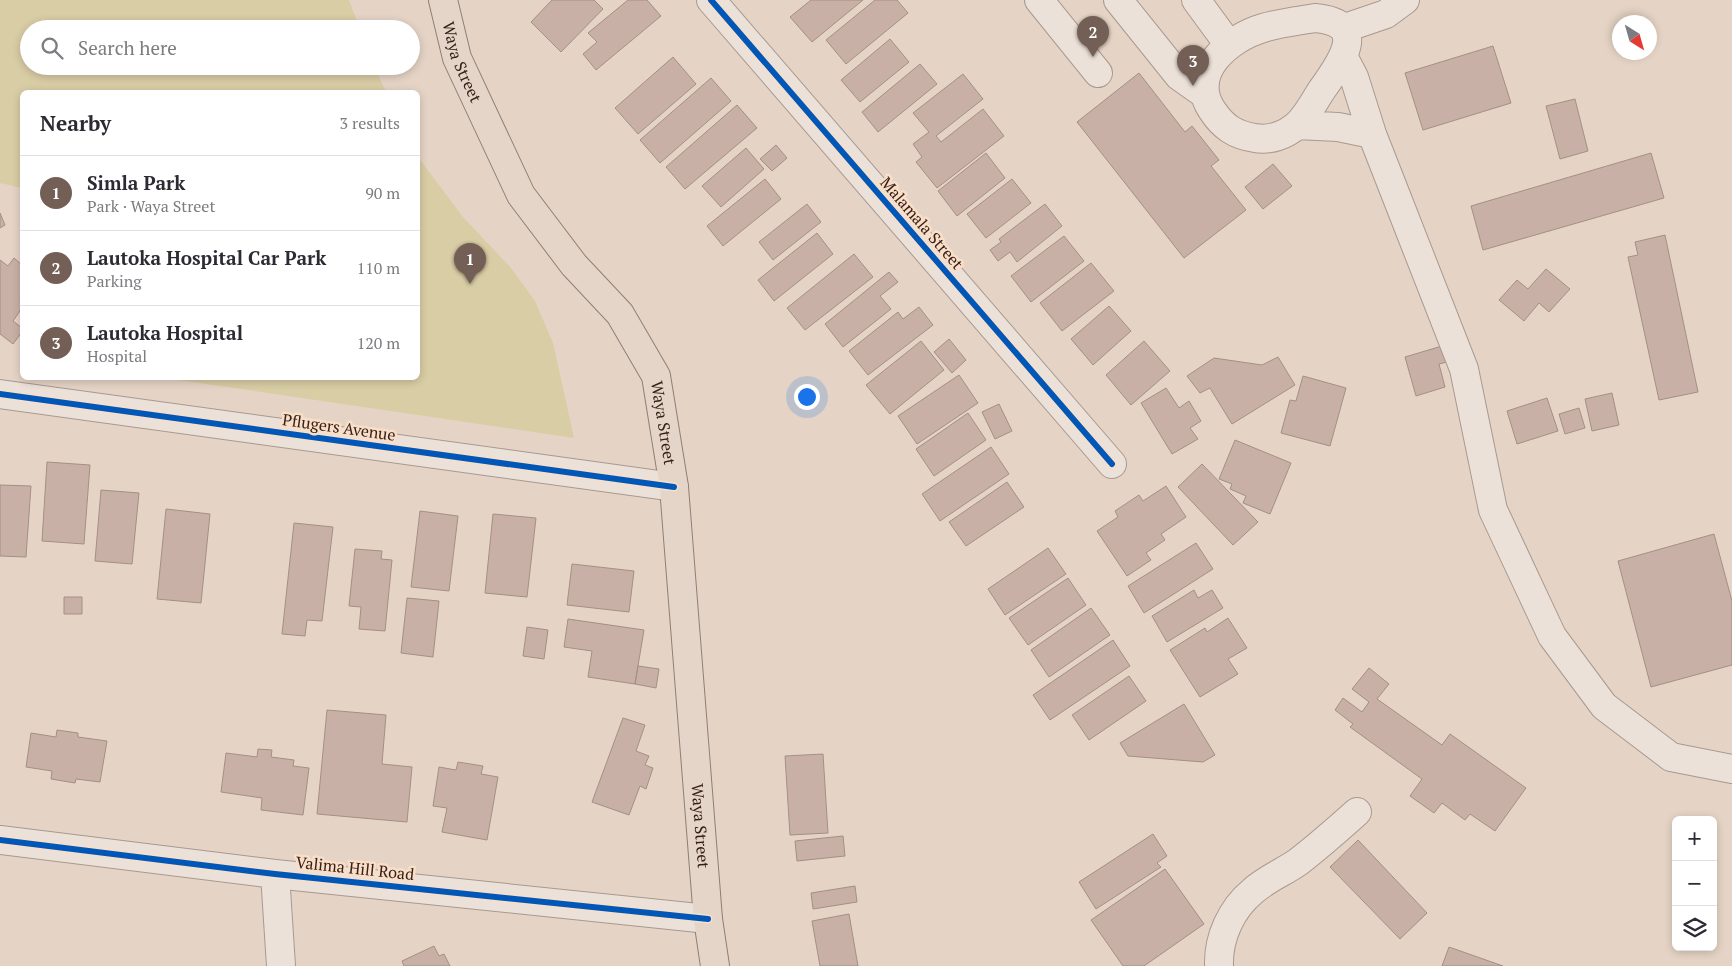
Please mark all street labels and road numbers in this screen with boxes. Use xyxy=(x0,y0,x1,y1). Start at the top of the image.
street label: Waya Street xyxy=(438,19,487,106)
street label: Malamala Street xyxy=(876,172,968,274)
street label: Waya Street xyxy=(646,379,681,466)
street label: Pflugers Avenue xyxy=(281,408,397,446)
street label: Waya Street xyxy=(686,783,715,869)
street label: Valima Hill Road xyxy=(295,851,415,885)

